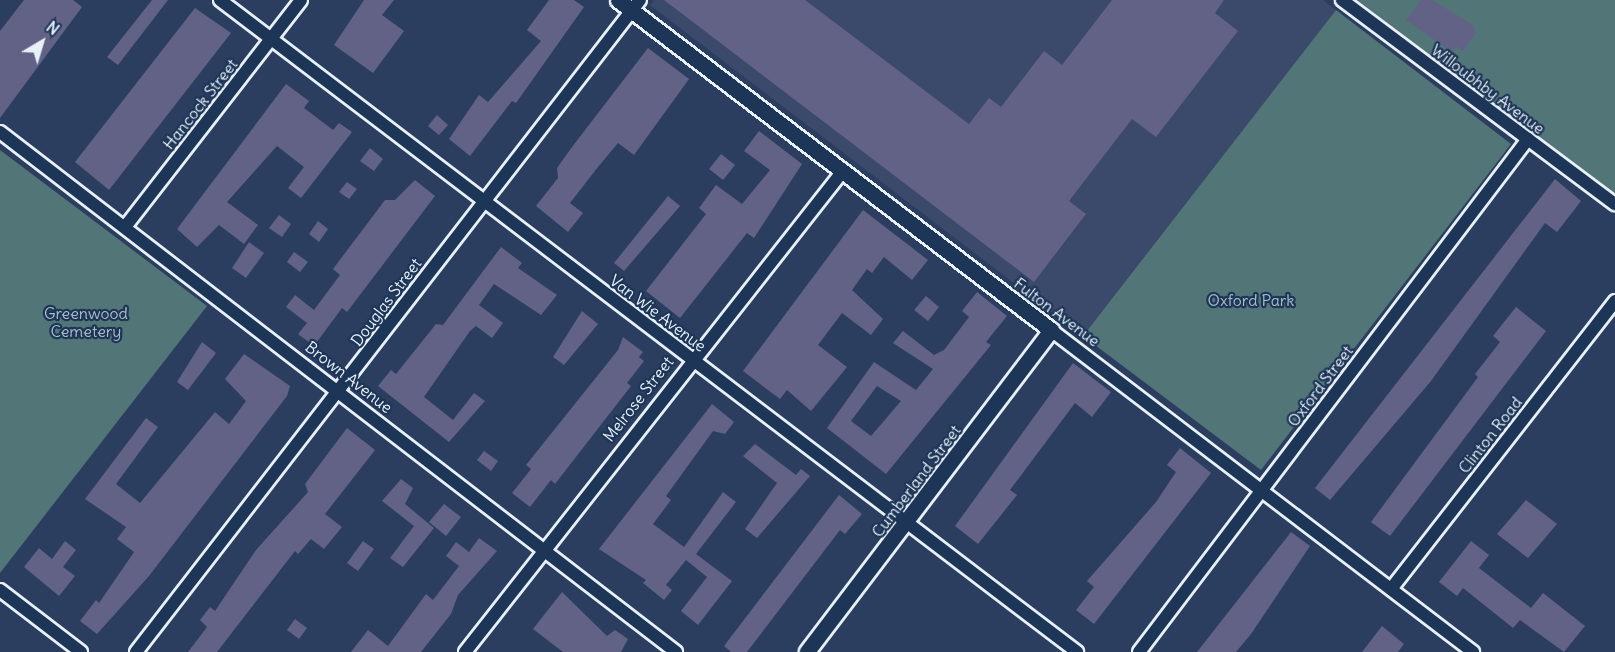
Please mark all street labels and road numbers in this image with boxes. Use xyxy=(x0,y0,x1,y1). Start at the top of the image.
street label: Willoubhby Avenue xyxy=(1427,40,1549,138)
street label: Hancock Street xyxy=(159,55,241,153)
street label: Douglas Street xyxy=(347,254,425,350)
street label: Van Wie Avenue xyxy=(606,271,710,355)
street label: Fulton Avenue xyxy=(1010,273,1104,351)
street label: Brown Avenue xyxy=(302,337,396,417)
street label: Oxford Street xyxy=(1283,342,1357,430)
street label: Melrose Street xyxy=(599,353,677,445)
street label: Clinton Road xyxy=(1454,393,1526,477)
street label: Cumberland Street xyxy=(868,421,964,541)

